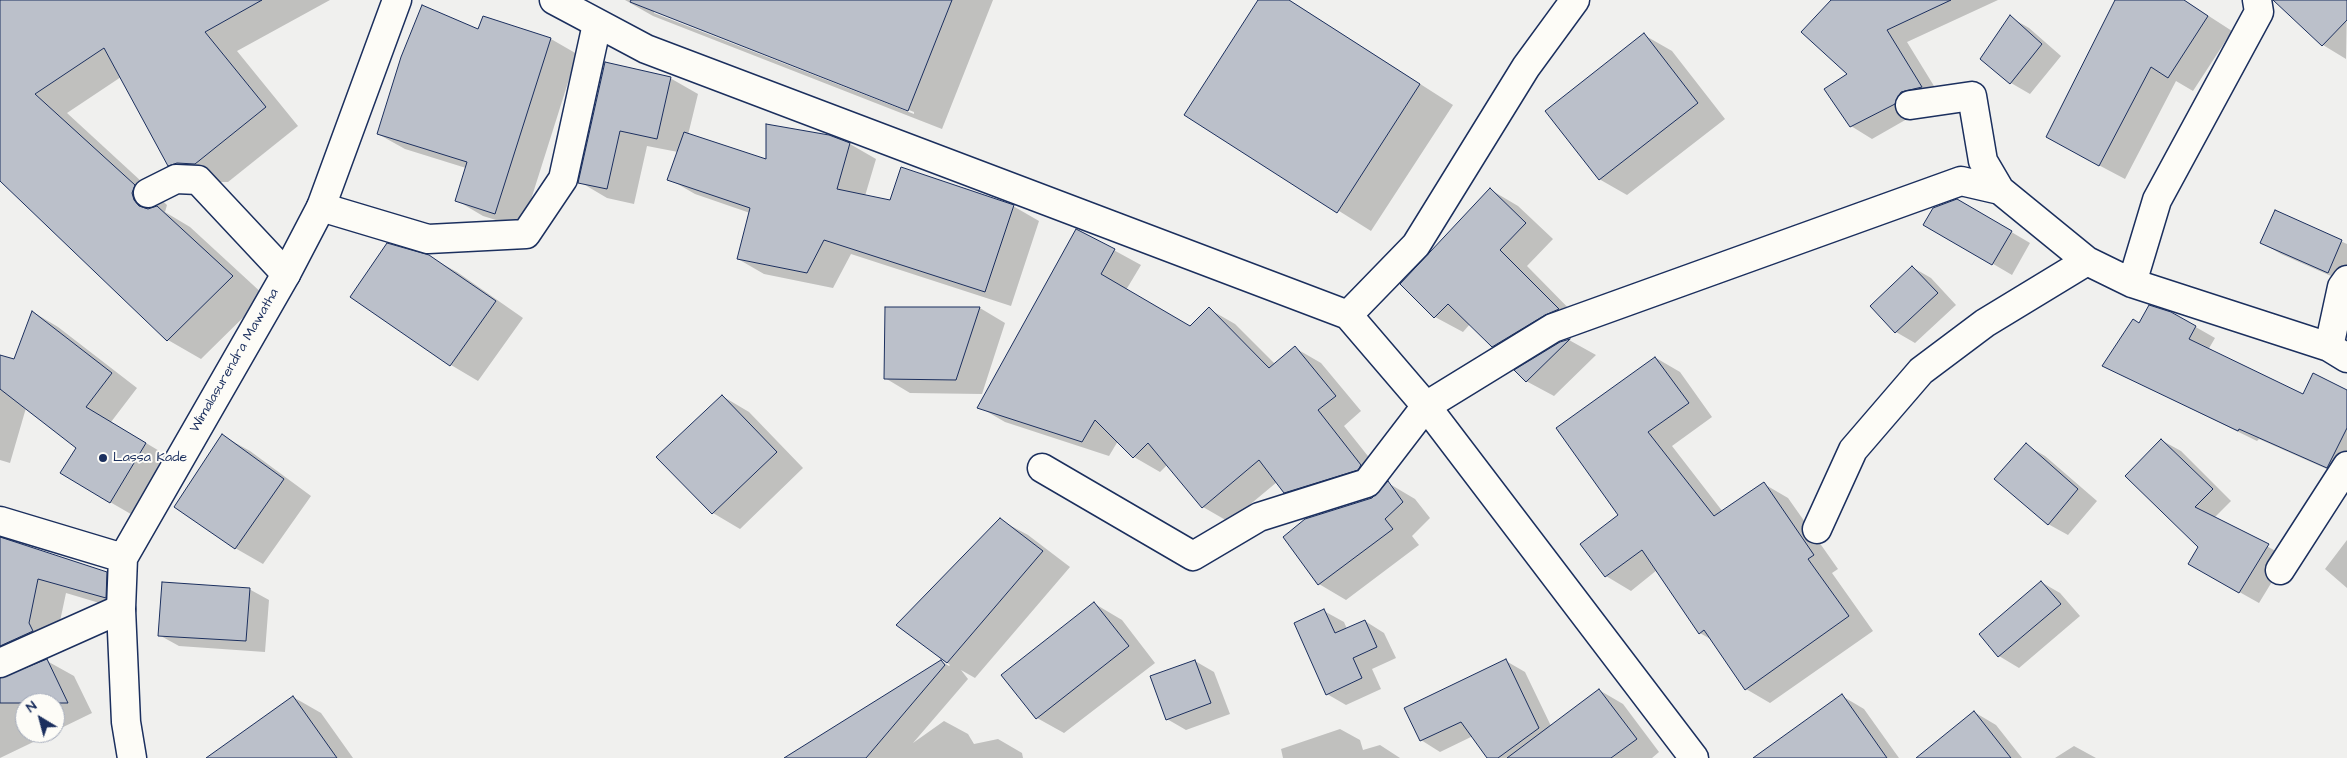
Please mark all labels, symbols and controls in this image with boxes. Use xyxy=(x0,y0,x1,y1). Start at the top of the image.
street label: Wimalasurendra Mawatha xyxy=(187,286,283,436)
place label: Lassa Kade xyxy=(113,450,187,466)
marker: Lassa Kade xyxy=(97,452,109,464)
north arrow xyxy=(15,693,65,743)
text: N xyxy=(22,696,41,717)

